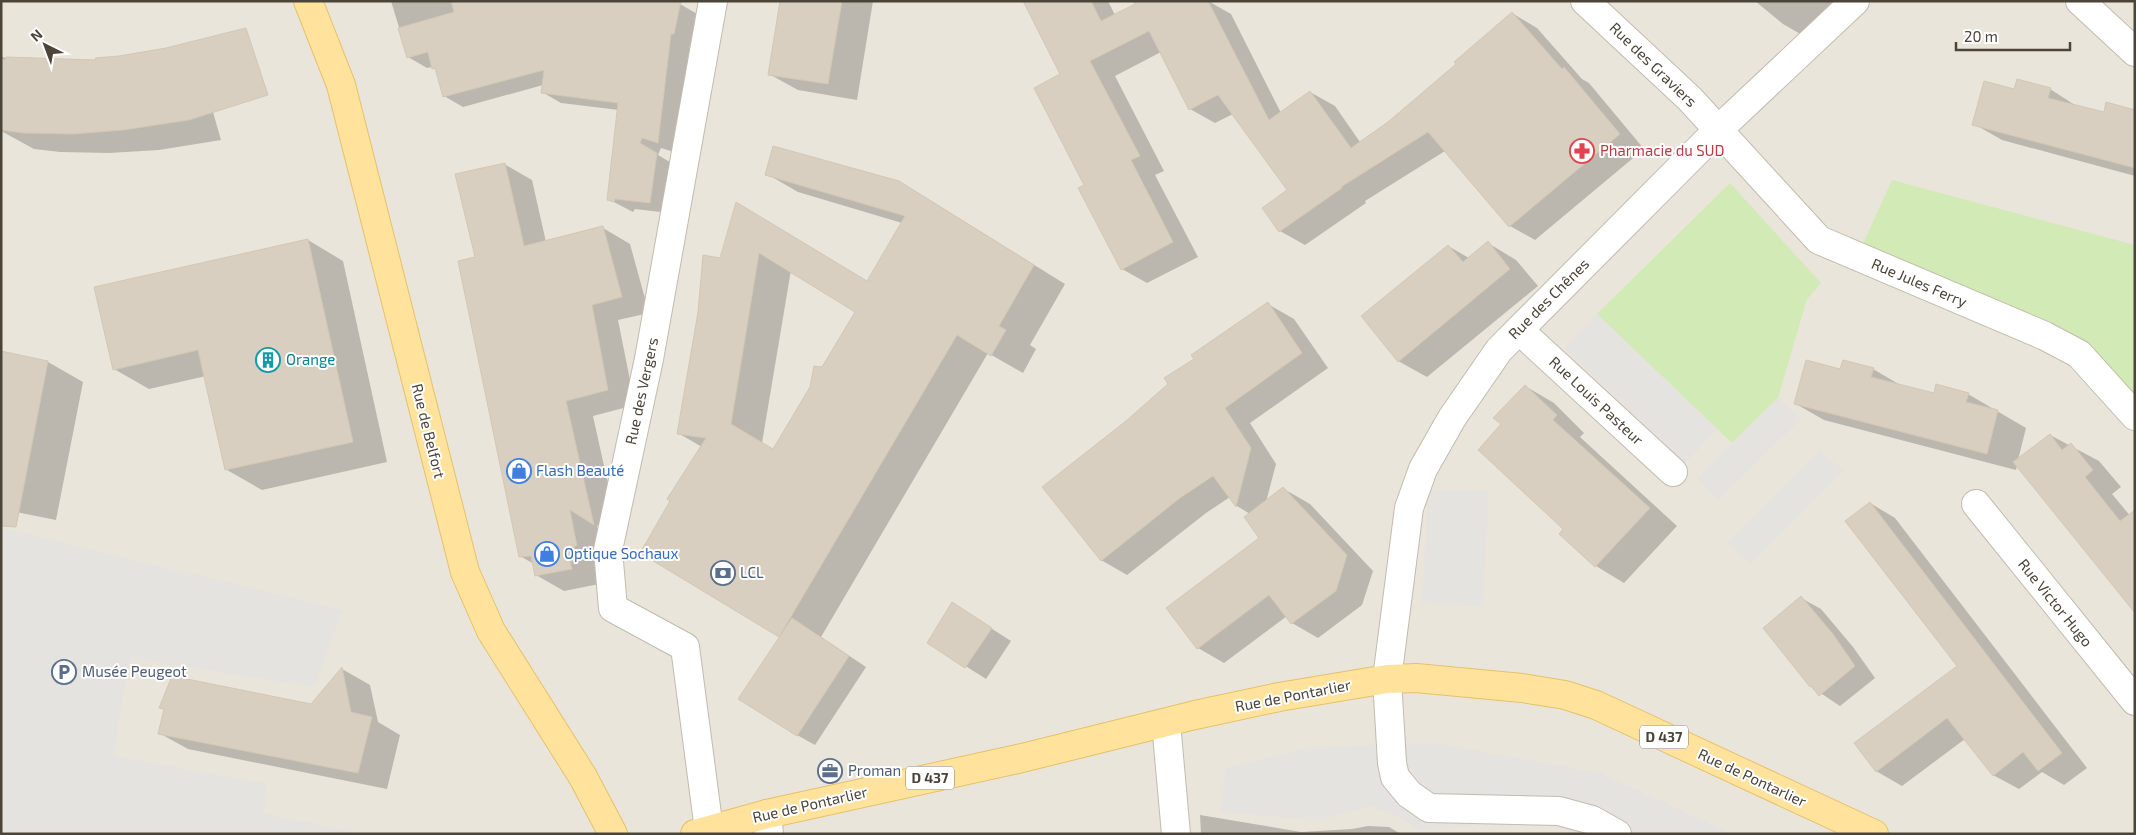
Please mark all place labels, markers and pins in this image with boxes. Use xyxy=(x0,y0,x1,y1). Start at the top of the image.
pharmacy icon: Pharmacie du SUD xyxy=(1569,138,1595,164)
place label: Pharmacie du SUD xyxy=(1600,141,1725,159)
building icon: Orange xyxy=(255,347,281,373)
place label: Orange xyxy=(286,350,335,368)
shop icon: Flash Beauté xyxy=(506,458,532,484)
place label: Flash Beauté xyxy=(536,461,624,479)
shop icon: Optique Sochaux xyxy=(534,541,560,567)
place label: Optique Sochaux xyxy=(564,544,678,562)
bank icon: LCL xyxy=(710,560,736,586)
place label: LCL xyxy=(740,563,764,581)
parking icon: Musée Peugeot xyxy=(51,659,77,685)
place label: Musée Peugeot xyxy=(82,662,187,680)
office icon: Proman xyxy=(817,758,843,784)
place label: Proman xyxy=(848,761,901,779)

